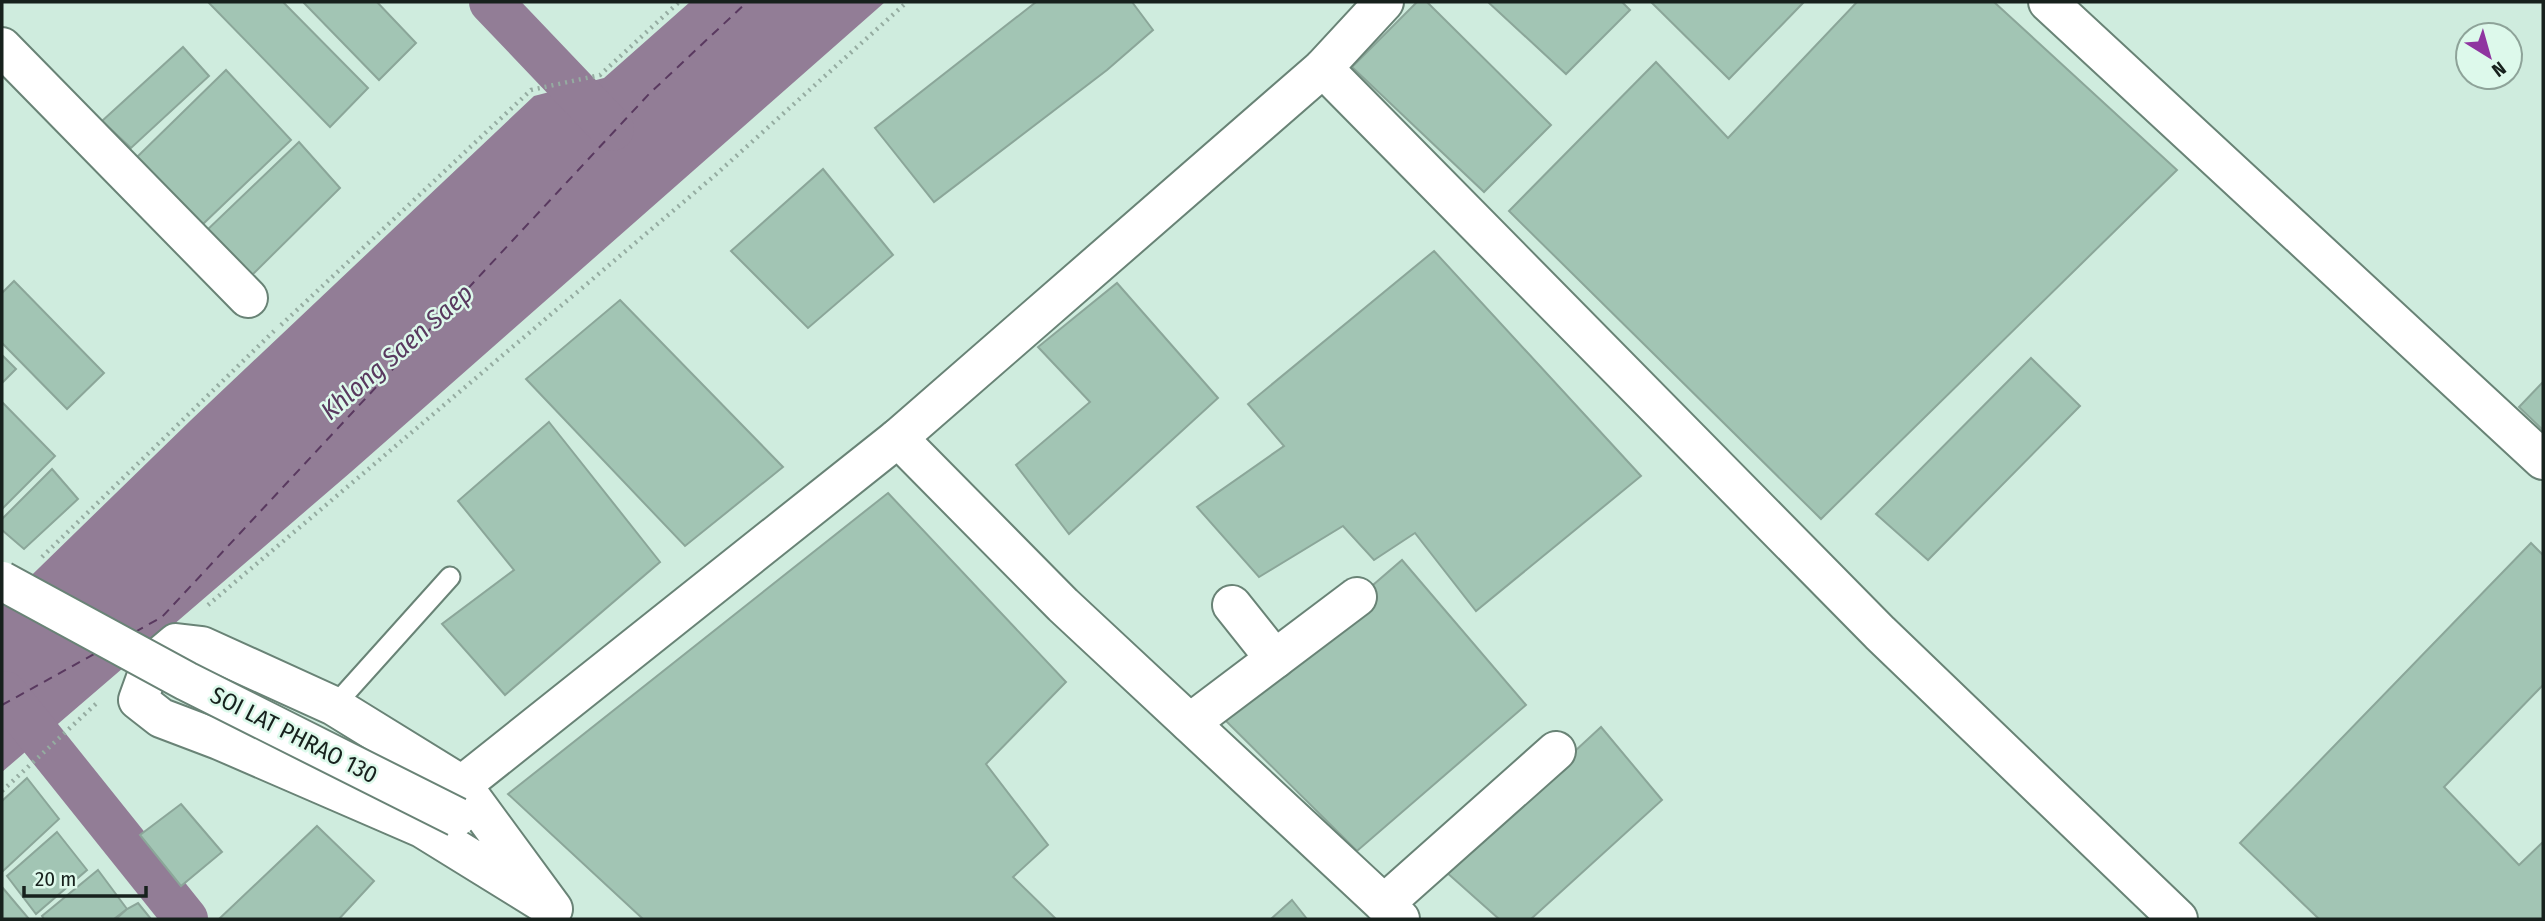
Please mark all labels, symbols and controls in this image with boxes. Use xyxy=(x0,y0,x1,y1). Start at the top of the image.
north arrow xyxy=(2454,21,2524,91)
text: N xyxy=(2487,57,2510,82)
water label: Khlong Saen Saep xyxy=(315,278,479,426)
street label: SOI LAT PHRAO 130 xyxy=(206,681,382,789)
scale bar xyxy=(24,855,147,899)
text: 20 m xyxy=(35,866,76,892)

